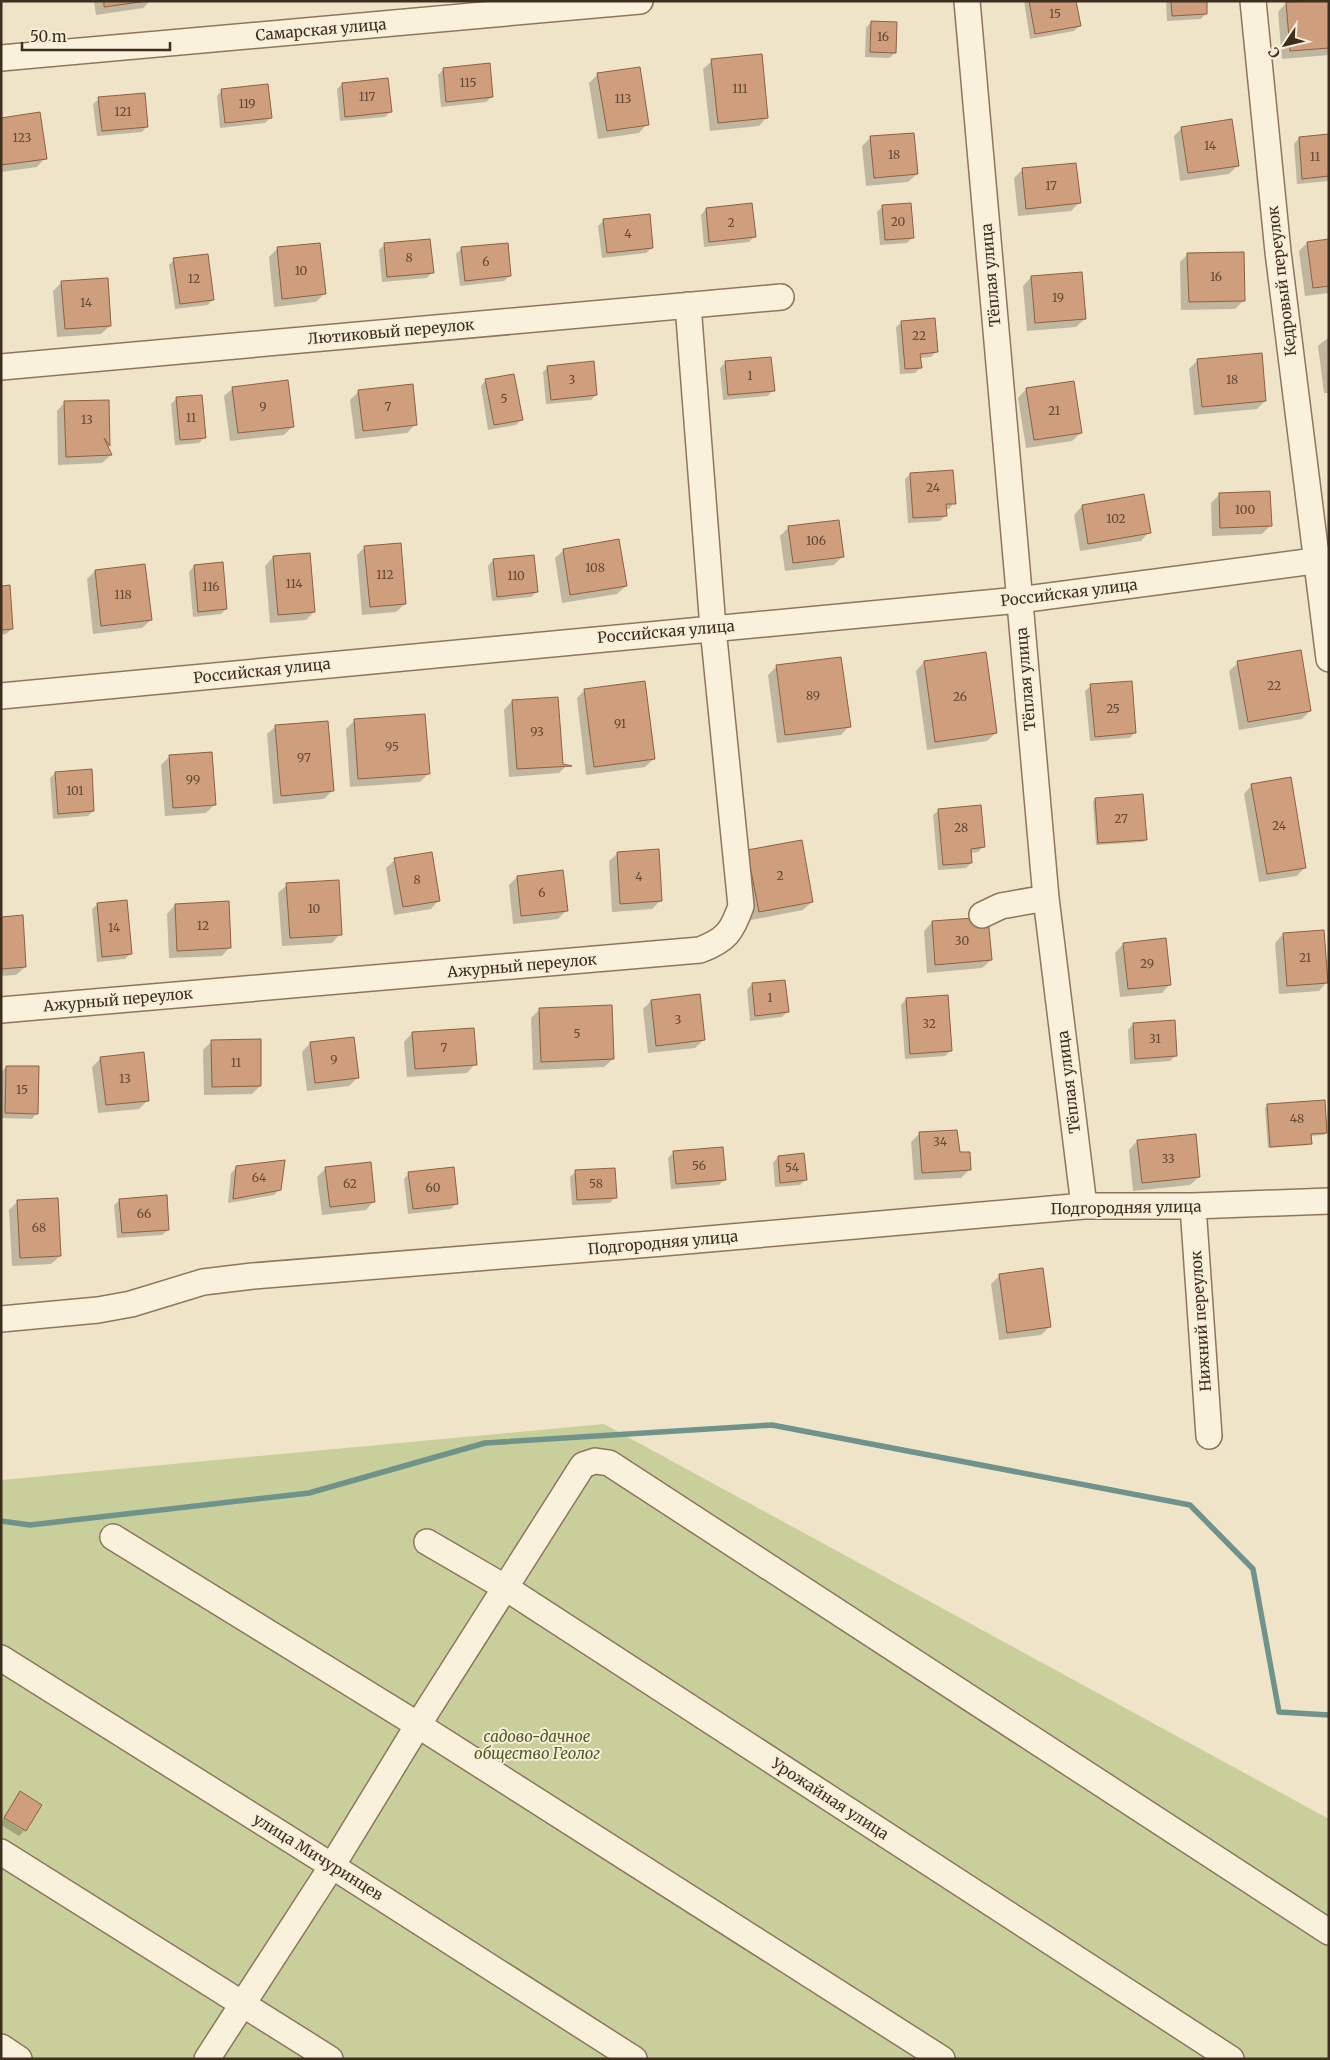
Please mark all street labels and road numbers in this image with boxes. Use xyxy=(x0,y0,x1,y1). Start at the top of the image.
street label: Самарская улица xyxy=(255,14,387,45)
street label: Кедровый переулок xyxy=(1263,204,1300,357)
street label: Тёплая улица xyxy=(977,223,1004,327)
street label: Лютиковый переулок xyxy=(307,315,476,348)
street label: Российская улица xyxy=(999,575,1138,610)
street label: Российская улица xyxy=(596,616,735,647)
street label: Тёплая улица xyxy=(1012,627,1039,731)
street label: Российская улица xyxy=(192,654,331,687)
street label: Ажурный переулок xyxy=(445,949,598,982)
street label: Ажурный переулок xyxy=(41,983,194,1016)
street label: Тёплая улица xyxy=(1053,1029,1084,1135)
street label: Подгородняя улица xyxy=(1050,1197,1202,1218)
street label: Подгородняя улица xyxy=(587,1226,739,1259)
street label: Нижний переулок xyxy=(1186,1250,1215,1392)
street label: Урожайная улица xyxy=(767,1753,893,1844)
street label: улица Мичуринцев xyxy=(250,1809,387,1904)

